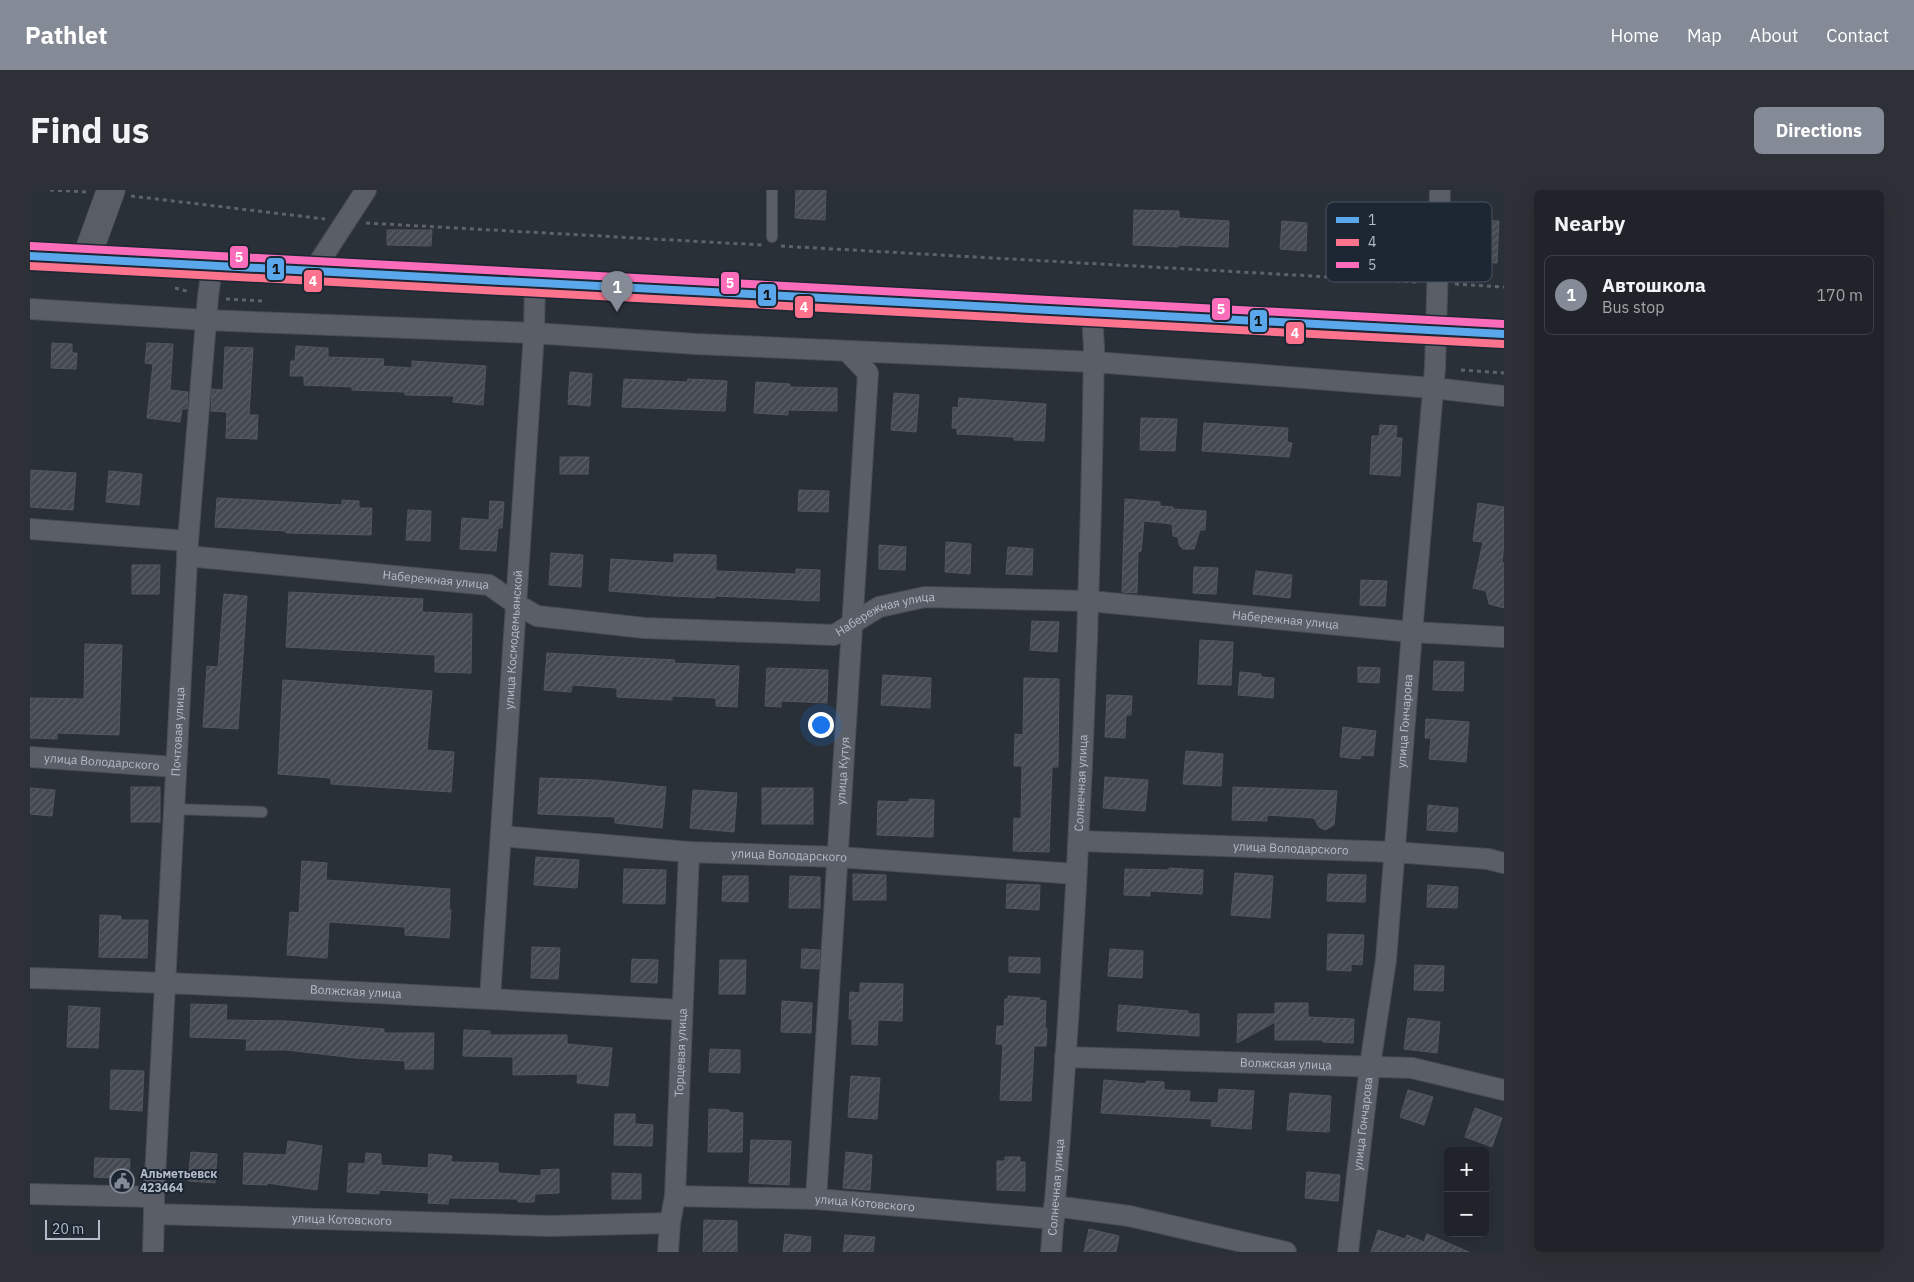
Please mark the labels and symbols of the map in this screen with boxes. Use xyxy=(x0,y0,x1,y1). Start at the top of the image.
legend xyxy=(1326,202,1492,282)
text: 1 xyxy=(1368,211,1376,229)
text: 4 xyxy=(1368,233,1376,251)
line badge: 5 xyxy=(229,245,249,269)
text: 5 xyxy=(235,248,243,266)
text: 5 xyxy=(1368,256,1376,274)
line badge: 1 xyxy=(266,257,285,281)
text: 1 xyxy=(272,260,281,278)
line badge: 4 xyxy=(303,269,323,293)
pin: 1 xyxy=(601,271,633,312)
line badge: 5 xyxy=(720,271,740,295)
text: 4 xyxy=(309,272,317,290)
text: 5 xyxy=(726,274,734,292)
line badge: 1 xyxy=(757,283,777,307)
text: 1 xyxy=(763,286,772,304)
line badge: 4 xyxy=(794,295,814,319)
line badge: 5 xyxy=(1211,297,1231,321)
text: 4 xyxy=(800,298,808,316)
text: 5 xyxy=(1217,300,1225,318)
line badge: 1 xyxy=(1249,309,1268,333)
text: 1 xyxy=(1254,312,1263,330)
line badge: 4 xyxy=(1285,321,1305,345)
text: 4 xyxy=(1291,324,1299,342)
street label: Набережная улица xyxy=(382,567,490,592)
street label: улица Космодемьянской xyxy=(501,570,525,710)
street label: Набережная улица xyxy=(832,589,936,639)
street label: Набережная улица xyxy=(1232,607,1340,632)
street label: улица Гончарова xyxy=(1393,673,1416,769)
street label: Почтовая улица xyxy=(168,686,187,777)
your location xyxy=(808,712,834,738)
street label: Солнечная улица xyxy=(1071,734,1090,832)
street label: улица Кутуя xyxy=(833,736,852,805)
street label: улица Володарского xyxy=(44,750,160,773)
street label: улица Володарского xyxy=(1233,838,1349,857)
street label: улица Володарского xyxy=(731,845,848,865)
street label: Волжская улица xyxy=(310,981,403,1001)
street label: Торцевая улица xyxy=(671,1007,690,1097)
street label: Волжская улица xyxy=(1240,1055,1333,1072)
street label: улица Гончарова xyxy=(1350,1076,1376,1172)
street label: Солнечная улица xyxy=(1044,1138,1067,1236)
place label: Альметьевск 423464 xyxy=(140,1166,217,1195)
public building icon: Альметьевск 423464 xyxy=(109,1168,135,1194)
street label: улица Котовского xyxy=(814,1191,916,1214)
street label: улица Котовского xyxy=(292,1210,392,1228)
scale bar xyxy=(45,1217,100,1240)

